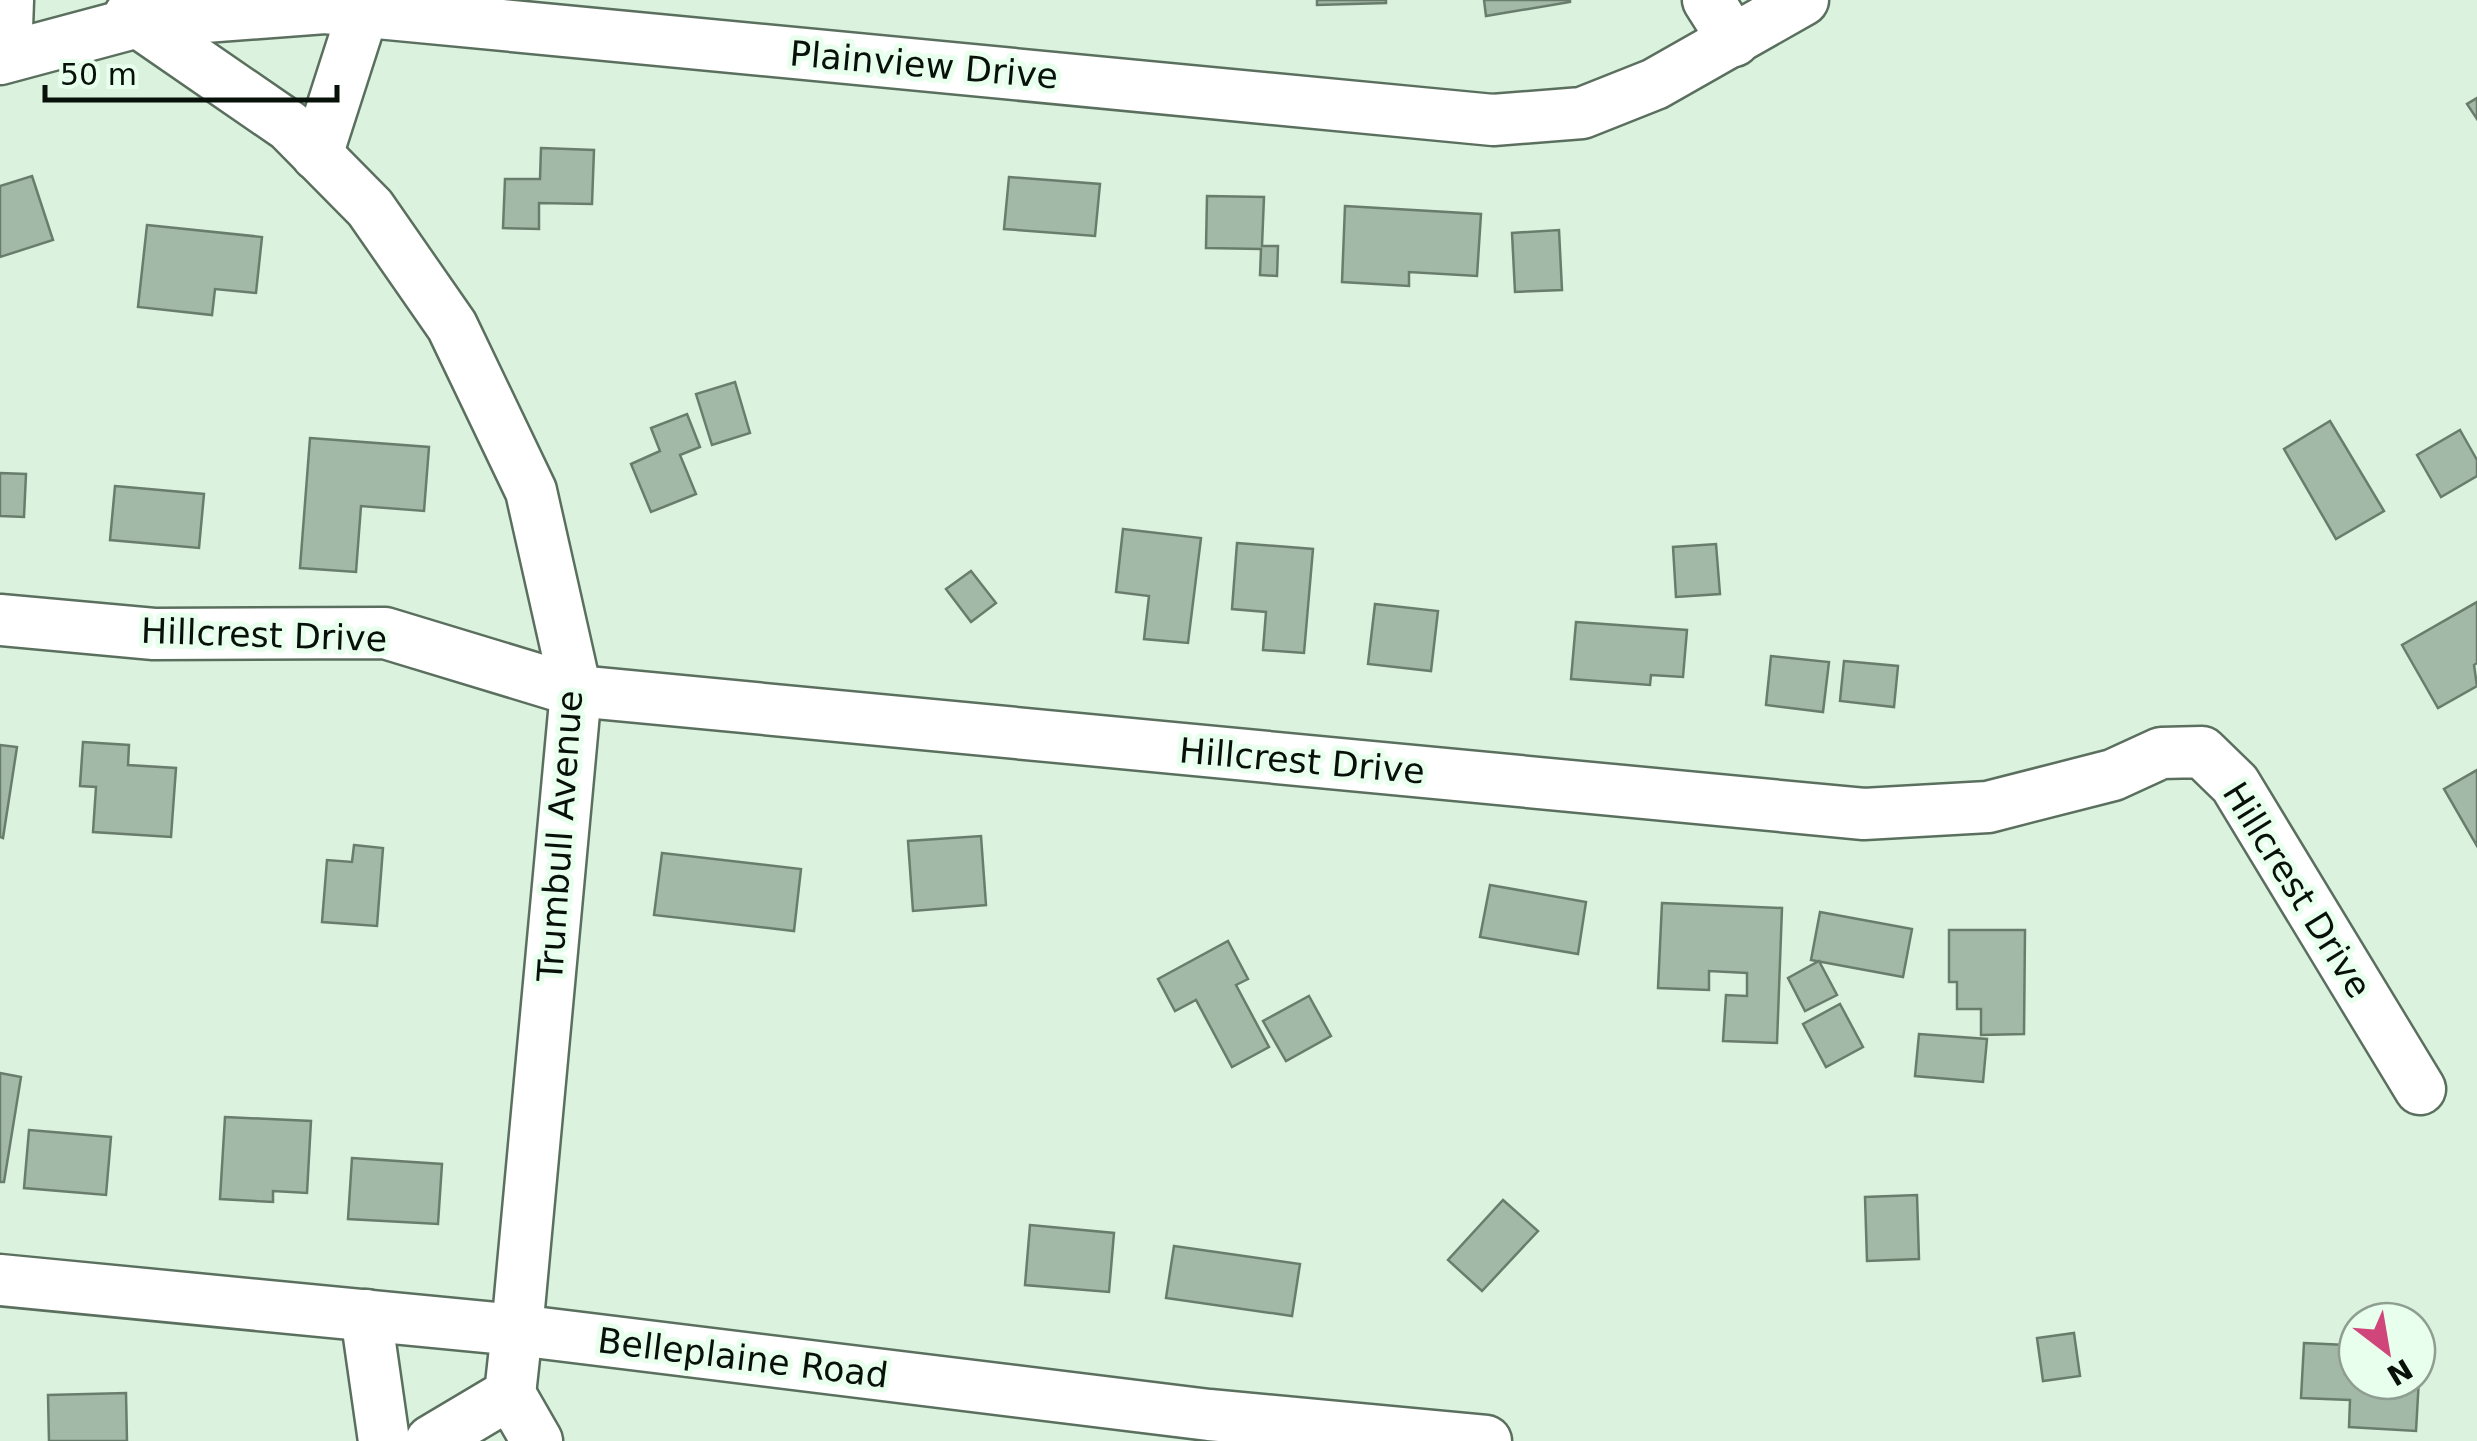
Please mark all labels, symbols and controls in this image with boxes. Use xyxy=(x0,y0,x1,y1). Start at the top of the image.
street label: Plainview Drive xyxy=(788,33,1060,97)
scale bar xyxy=(45,40,338,102)
text: 50 m xyxy=(60,57,137,92)
street label: Hillcrest Drive xyxy=(140,611,388,659)
street label: Trumbull Avenue xyxy=(530,689,590,984)
street label: Hillcrest Drive xyxy=(1178,730,1426,792)
street label: Hillcrest Drive xyxy=(2215,775,2379,1005)
north arrow xyxy=(2337,1301,2437,1401)
street label: Belleplaine Road xyxy=(595,1320,891,1396)
text: N xyxy=(2381,1352,2418,1392)

